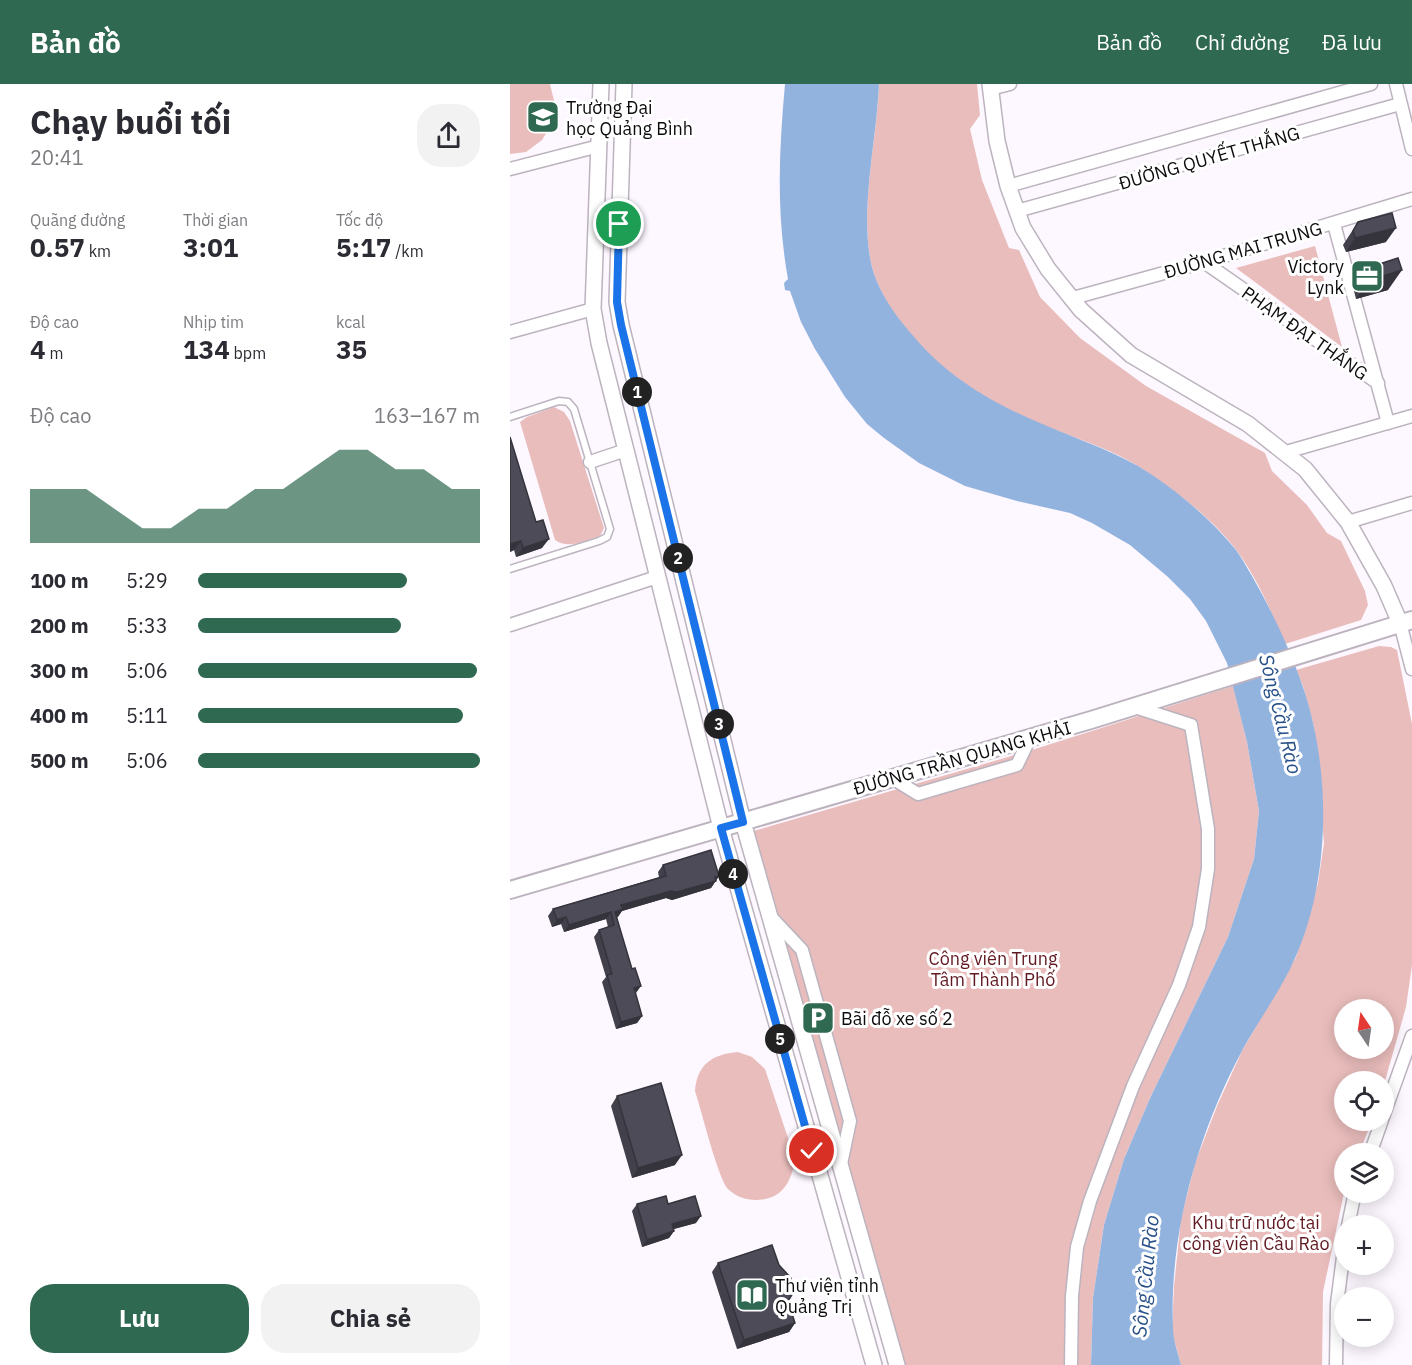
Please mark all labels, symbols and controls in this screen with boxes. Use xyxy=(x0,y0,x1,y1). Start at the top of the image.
text: Bản đồ xyxy=(30,24,121,61)
text: Bản đồ xyxy=(1096,28,1162,56)
text: Chỉ đường xyxy=(1195,28,1289,56)
text: Đã lưu xyxy=(1322,28,1382,56)
place label: Trường Đại học Quảng Bình xyxy=(566,96,693,140)
school or university icon: Trường Đại học Quảng Bình xyxy=(525,99,561,135)
text: Chạy buổi tối xyxy=(30,100,231,143)
button: share xyxy=(417,104,480,167)
street label: ĐƯỜNG QUYẾT THẮNG xyxy=(1115,118,1302,195)
text: 20:41 xyxy=(30,144,84,171)
pin xyxy=(593,198,644,249)
icon: arrive xyxy=(602,207,635,240)
text: Quãng đường xyxy=(30,210,125,230)
text: Thời gian xyxy=(183,210,248,230)
text: Tốc độ xyxy=(336,210,383,230)
street label: ĐƯỜNG MAI TRUNG xyxy=(1161,215,1325,284)
text: 0.57 xyxy=(30,230,85,264)
text: 3:01 xyxy=(183,230,238,264)
text: 5:17 xyxy=(336,230,391,264)
text: km xyxy=(85,241,111,261)
text: /km xyxy=(391,241,424,261)
place label: Victory Lynk xyxy=(1287,255,1345,299)
office icon: Victory Lynk xyxy=(1349,258,1385,294)
street label: PHẠM ĐẠI THẮNG xyxy=(1237,279,1374,385)
text: Độ cao xyxy=(30,312,79,332)
text: Nhịp tim xyxy=(183,312,244,332)
text: kcal xyxy=(336,312,365,332)
text: 4 xyxy=(30,332,46,366)
text: 134 xyxy=(183,332,230,366)
text: 35 xyxy=(336,332,367,366)
text: m xyxy=(46,343,63,363)
text: bpm xyxy=(230,343,266,363)
pin: 1 xyxy=(622,377,652,407)
text: 1 xyxy=(632,382,642,402)
text: Độ cao xyxy=(30,402,91,429)
text: 163–167 m xyxy=(374,402,480,429)
pin: 2 xyxy=(663,543,693,573)
text: 2 xyxy=(673,548,683,568)
text: 100 m xyxy=(30,567,89,594)
text: 5:29 xyxy=(126,567,168,594)
text: 200 m xyxy=(30,612,89,639)
text: 5:33 xyxy=(126,612,168,639)
water label: Sông Cầu Rào xyxy=(1253,651,1309,777)
text: 300 m xyxy=(30,657,89,684)
text: 5:06 xyxy=(126,657,168,684)
text: 400 m xyxy=(30,702,89,729)
text: 5:11 xyxy=(126,702,168,729)
pin: 3 xyxy=(704,709,734,739)
street label: ĐƯỜNG TRẦN QUANG KHẢI xyxy=(850,713,1074,800)
text: 3 xyxy=(714,714,724,734)
text: 500 m xyxy=(30,747,89,774)
text: 5:06 xyxy=(126,747,168,774)
pin: 4 xyxy=(718,859,748,889)
text: 4 xyxy=(728,864,738,884)
park label: Công viên Trung Tâm Thành Phố xyxy=(929,947,1058,991)
north arrow xyxy=(1334,999,1394,1059)
map controls xyxy=(1334,999,1394,1347)
parking icon: Bãi đỗ xe số 2 xyxy=(800,1000,836,1036)
place label: Bãi đỗ xe số 2 xyxy=(841,1007,953,1030)
pin: 5 xyxy=(765,1024,795,1054)
text: 5 xyxy=(775,1029,785,1049)
button: locate xyxy=(1334,1071,1394,1131)
pin xyxy=(786,1125,837,1176)
icon: check xyxy=(795,1134,828,1167)
button: layers xyxy=(1334,1143,1394,1203)
park label: Khu trữ nước tại công viên Cầu Rào xyxy=(1182,1211,1330,1255)
water label: Sông Cầu Rào xyxy=(1125,1214,1165,1338)
button: + xyxy=(1334,1215,1394,1275)
place label: Thư viện tỉnh Quảng Trị xyxy=(775,1274,879,1318)
library icon: Thư viện tỉnh Quảng Trị xyxy=(734,1277,770,1313)
button: Lưu xyxy=(30,1284,249,1353)
button: Chia sẻ xyxy=(261,1284,480,1353)
button: − xyxy=(1334,1287,1394,1347)

